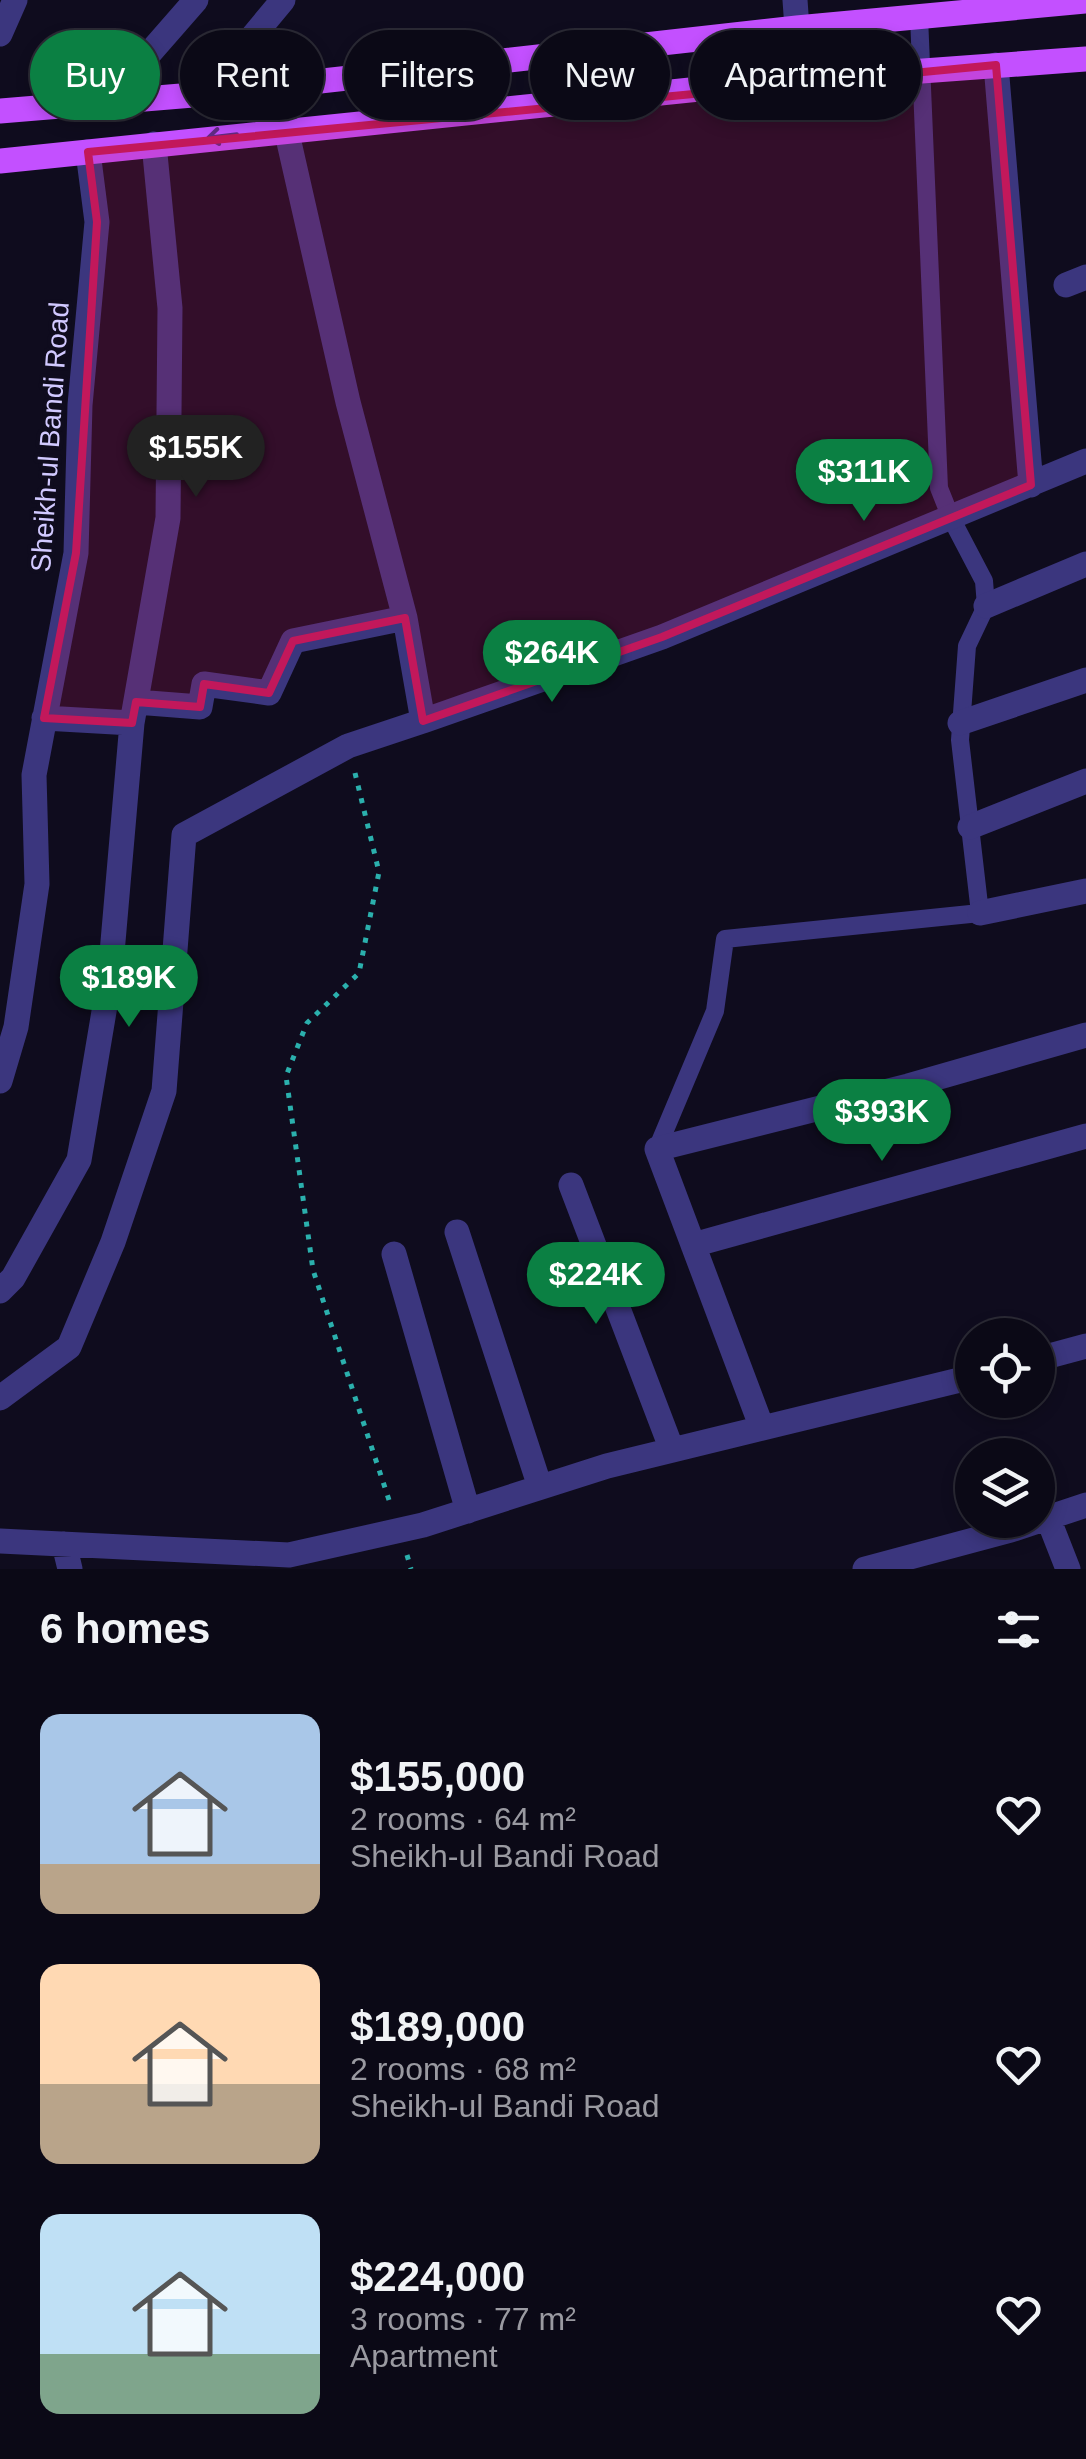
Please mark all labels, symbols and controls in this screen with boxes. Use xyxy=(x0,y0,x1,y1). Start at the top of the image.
chip: Buy xyxy=(30,30,160,120)
chip: Rent xyxy=(180,30,324,120)
chip: Filters xyxy=(344,30,510,120)
chip: New xyxy=(530,30,670,120)
chip: Apartment xyxy=(690,30,921,120)
one-way arrow xyxy=(206,127,239,146)
street label: Sheikh-ul Bandi Road xyxy=(25,301,75,573)
pin: $155K xyxy=(126,415,266,500)
text: $155K xyxy=(149,429,243,465)
pin: $311K xyxy=(794,439,934,524)
text: $311K xyxy=(818,453,910,489)
pin: $264K xyxy=(482,620,622,705)
text: $264K xyxy=(505,634,599,670)
pin: $189K xyxy=(59,945,199,1030)
text: $189K xyxy=(82,959,176,995)
pin: $393K xyxy=(812,1079,952,1164)
text: $393K xyxy=(835,1093,929,1129)
pin: $224K xyxy=(526,1242,666,1327)
text: $224K xyxy=(549,1256,643,1292)
map controls xyxy=(955,1318,1055,1538)
button: locate xyxy=(955,1318,1055,1418)
button: layers xyxy=(955,1438,1055,1538)
icon: filters xyxy=(991,1602,1046,1657)
text: 6 homes xyxy=(40,1605,210,1652)
text: $155,000 xyxy=(350,1753,525,1800)
icon: home xyxy=(120,1754,240,1874)
icon: heart xyxy=(991,1787,1046,1842)
text: 2 rooms · 64 m² xyxy=(350,1801,576,1837)
text: Sheikh-ul Bandi Road xyxy=(350,1838,660,1874)
text: $189,000 xyxy=(350,2003,525,2050)
icon: home xyxy=(120,2004,240,2124)
icon: heart xyxy=(991,2037,1046,2092)
text: 2 rooms · 68 m² xyxy=(350,2051,576,2087)
text: Sheikh-ul Bandi Road xyxy=(350,2088,660,2124)
text: $224,000 xyxy=(350,2253,525,2300)
icon: home xyxy=(120,2254,240,2374)
icon: heart xyxy=(991,2287,1046,2342)
text: 3 rooms · 77 m² xyxy=(350,2301,576,2337)
text: Apartment xyxy=(350,2338,498,2374)

